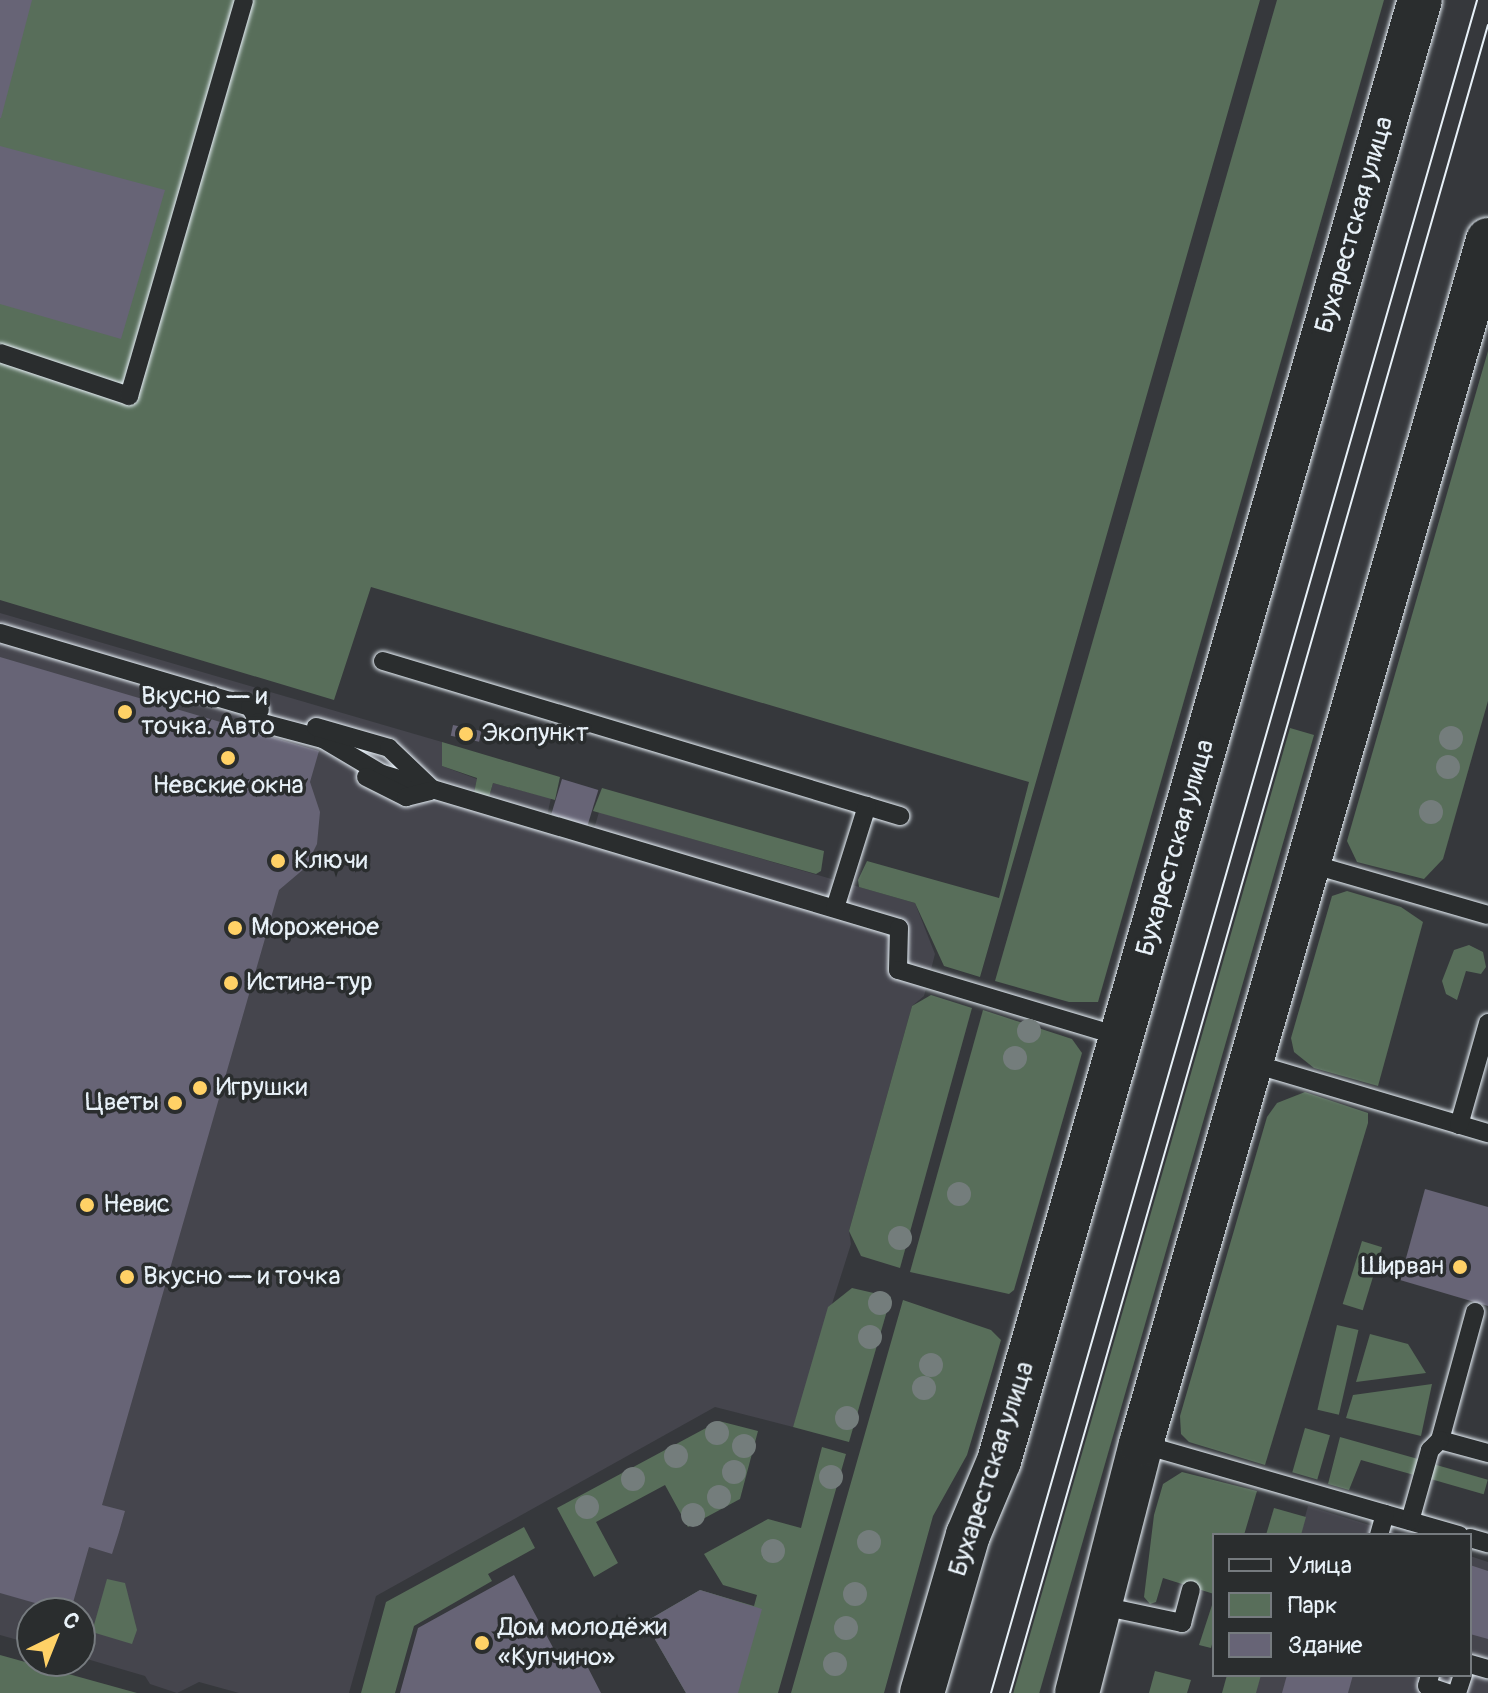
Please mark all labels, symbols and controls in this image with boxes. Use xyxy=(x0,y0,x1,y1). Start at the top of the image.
street label: Бухарестская улица xyxy=(1309,113,1401,337)
place label: Вкусно — и точка. Авто xyxy=(141,681,275,742)
marker: Вкусно — и точка. Авто xyxy=(116,703,134,721)
place label: Экопункт xyxy=(482,718,589,750)
marker: Экопункт xyxy=(457,725,475,743)
street label: Бухарестская улица xyxy=(1130,736,1222,960)
marker: Невские окна xyxy=(219,749,237,767)
place label: Невские окна xyxy=(152,770,304,802)
place label: Ключи xyxy=(294,845,368,877)
marker: Ключи xyxy=(269,852,287,870)
place label: Мороженое xyxy=(251,912,379,944)
marker: Мороженое xyxy=(226,919,244,937)
place label: Истина-тур xyxy=(247,967,372,999)
marker: Истина-тур xyxy=(222,974,240,992)
place label: Игрушки xyxy=(216,1072,307,1104)
marker: Игрушки xyxy=(191,1079,209,1097)
place label: Цветы xyxy=(85,1087,159,1119)
marker: Цветы xyxy=(166,1094,184,1112)
place label: Невис xyxy=(103,1189,170,1221)
marker: Невис xyxy=(78,1196,96,1214)
place label: Ширван xyxy=(1361,1251,1444,1283)
marker: Ширван xyxy=(1451,1258,1469,1276)
place label: Вкусно — и точка xyxy=(143,1261,340,1293)
marker: Вкусно — и точка xyxy=(118,1268,136,1286)
street label: Бухарестская улица xyxy=(943,1358,1041,1580)
legend xyxy=(1212,1533,1472,1677)
text: Улица xyxy=(1288,1551,1352,1580)
text: Парк xyxy=(1288,1591,1337,1620)
north arrow xyxy=(16,1597,96,1677)
text: С xyxy=(56,1606,86,1636)
place label: Дом молодёжи «Купчино» xyxy=(498,1612,667,1674)
text: Здание xyxy=(1288,1631,1362,1660)
marker: Дом молодёжи «Купчино» xyxy=(473,1634,491,1652)

